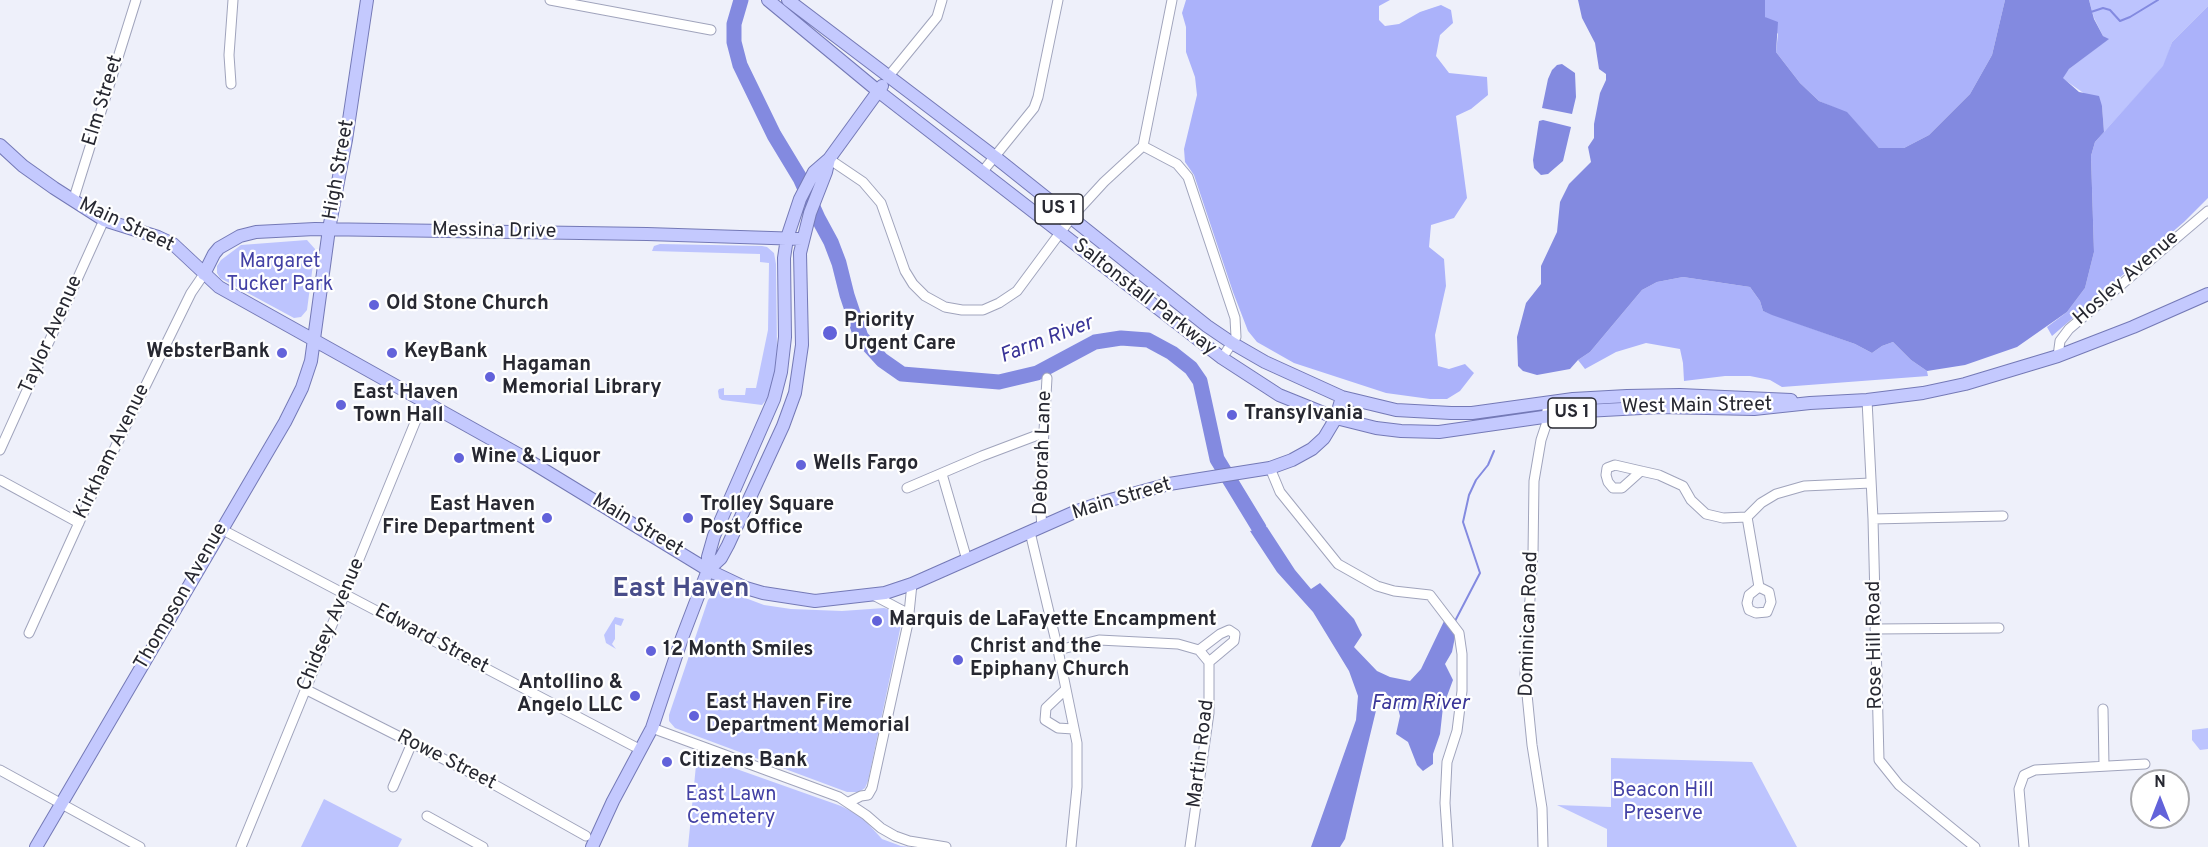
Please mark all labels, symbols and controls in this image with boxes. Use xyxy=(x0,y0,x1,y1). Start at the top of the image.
street label: Elm Street xyxy=(79,53,129,149)
street label: High Street xyxy=(319,118,361,222)
street label: Main Street xyxy=(75,194,177,258)
road number: US 1 xyxy=(1035,194,1083,224)
street label: Messina Drive xyxy=(432,219,556,245)
street label: Hosley Avenue xyxy=(2069,227,2185,331)
street label: Saltonstall Parkway xyxy=(1067,234,1221,362)
park label: Margaret Tucker Park xyxy=(227,251,333,298)
street label: Taylor Avenue xyxy=(15,272,89,398)
place label: Old Stone Church xyxy=(386,293,549,317)
marker: Old Stone Church xyxy=(367,298,381,312)
place label: Priority Urgent Care xyxy=(844,310,956,357)
water label: Farm River xyxy=(997,312,1097,370)
marker: Priority Urgent Care xyxy=(821,324,839,342)
place label: WebsterBank xyxy=(146,341,270,365)
place label: KeyBank xyxy=(404,341,488,365)
marker: WebsterBank xyxy=(275,346,289,360)
marker: KeyBank xyxy=(385,346,399,360)
place label: Hagaman Memorial Library xyxy=(502,354,662,401)
marker: Hagaman Memorial Library xyxy=(483,370,497,384)
street label: Kirkham Avenue xyxy=(70,381,156,523)
place label: East Haven Town Hall xyxy=(353,382,458,429)
street label: Deborah Lane xyxy=(1030,390,1058,516)
street label: West Main Street xyxy=(1622,394,1772,420)
marker: East Haven Town Hall xyxy=(334,398,348,412)
road number: US 1 xyxy=(1548,398,1596,428)
place label: Transylvania xyxy=(1244,403,1363,427)
marker: Transylvania xyxy=(1225,408,1239,422)
place label: Wine & Liquor xyxy=(471,446,601,470)
marker: Wine & Liquor xyxy=(452,451,466,465)
place label: Wells Fargo xyxy=(813,453,918,477)
marker: Wells Fargo xyxy=(794,458,808,472)
street label: Main Street xyxy=(1070,474,1174,526)
street label: Main Street xyxy=(587,489,687,563)
place label: East Haven Fire Department xyxy=(382,494,535,541)
place label: Trolley Square Post Office xyxy=(700,494,834,541)
marker: East Haven Fire Department xyxy=(540,511,554,525)
marker: Trolley Square Post Office xyxy=(681,511,695,525)
street label: Thompson Avenue xyxy=(130,519,234,675)
street label: Dominican Road xyxy=(1515,551,1545,697)
street label: Chidsey Avenue xyxy=(293,555,371,695)
district label: East Haven xyxy=(613,575,749,607)
street label: Rose Hill Road xyxy=(1863,580,1889,710)
street label: Edward Street xyxy=(370,600,492,680)
place label: Marquis de LaFayette Encampment xyxy=(889,609,1217,633)
marker: Marquis de LaFayette Encampment xyxy=(870,614,884,628)
place label: Christ and the Epiphany Church xyxy=(970,636,1129,683)
place label: 12 Month Smiles xyxy=(663,639,813,663)
marker: 12 Month Smiles xyxy=(644,644,658,658)
marker: Christ and the Epiphany Church xyxy=(951,653,965,667)
place label: Antollino & Angelo LLC xyxy=(517,672,623,719)
marker: Antollino & Angelo LLC xyxy=(628,689,642,703)
place label: East Haven Fire Department Memorial xyxy=(706,692,910,739)
water label: Farm River xyxy=(1371,692,1469,718)
street label: Martin Road xyxy=(1183,699,1221,809)
marker: East Haven Fire Department Memorial xyxy=(687,709,701,723)
street label: Rowe Street xyxy=(392,726,500,796)
place label: Citizens Bank xyxy=(679,750,807,774)
marker: Citizens Bank xyxy=(660,755,674,769)
north arrow xyxy=(2130,769,2190,829)
text: N xyxy=(2154,773,2166,793)
park label: Beacon Hill Preserve xyxy=(1612,780,1714,827)
park label: East Lawn Cemetery xyxy=(686,784,776,831)

